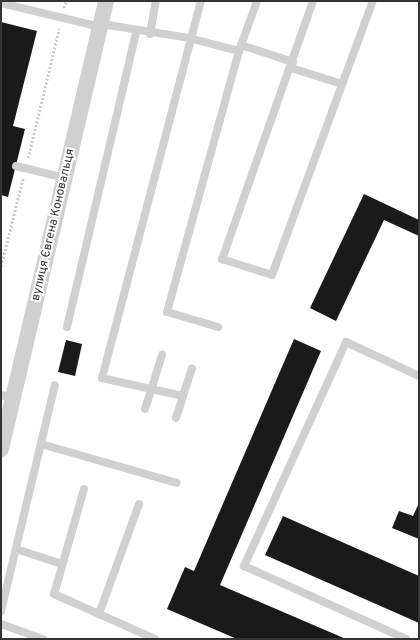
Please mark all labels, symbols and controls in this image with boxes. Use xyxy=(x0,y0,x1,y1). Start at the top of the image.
street label: вулиця Євгена Коновальця xyxy=(29,148,79,302)

